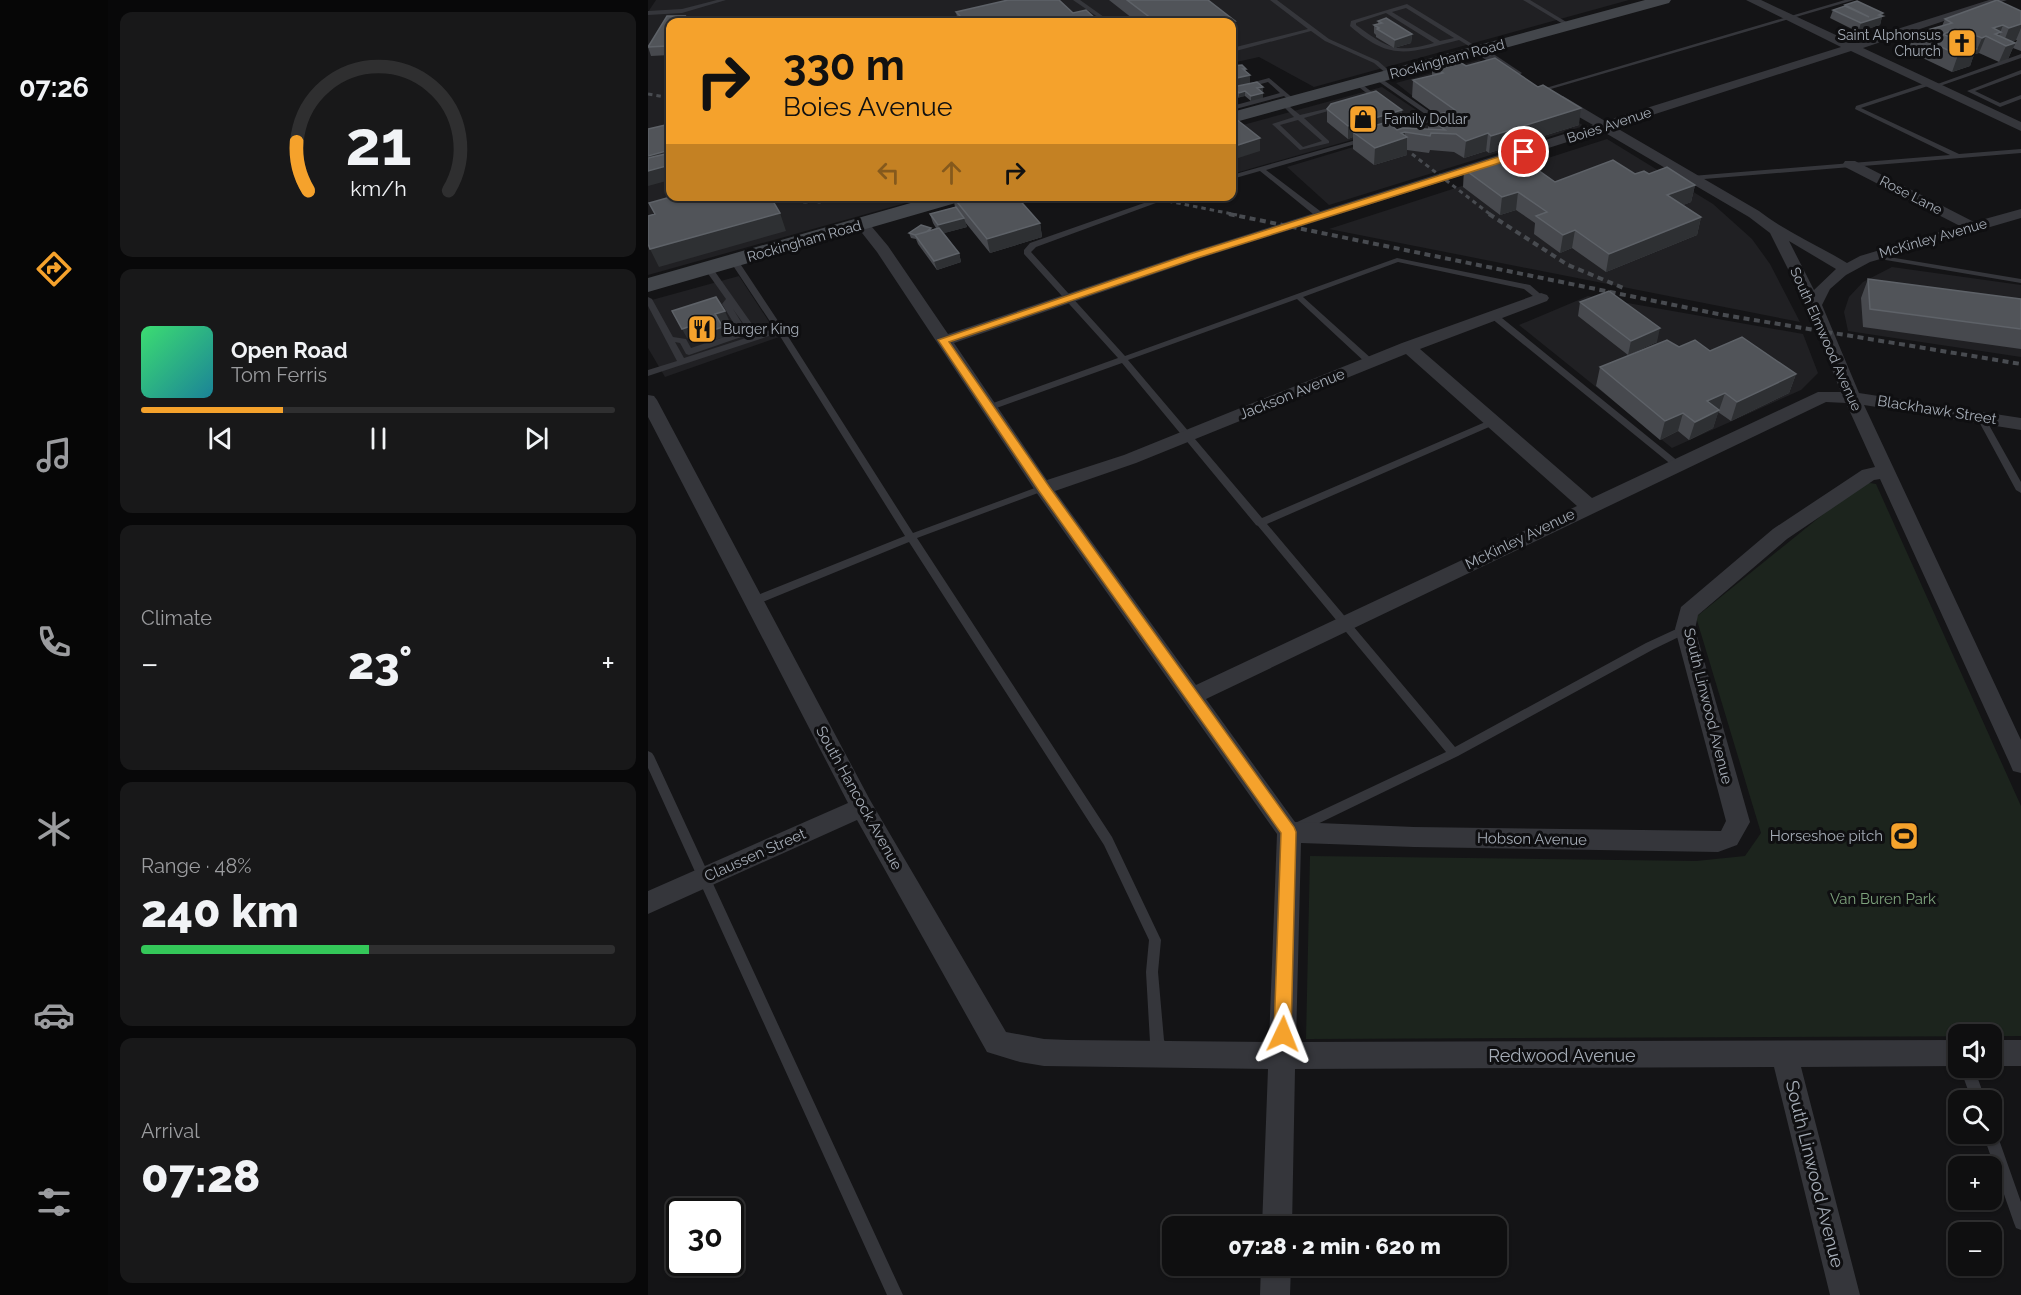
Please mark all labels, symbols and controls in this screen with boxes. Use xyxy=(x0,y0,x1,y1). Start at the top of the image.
place label: Saint Alphonsus Church xyxy=(1837,27,1941,59)
church icon: Saint Alphonsus Church xyxy=(1946,27,1978,59)
street label: Rockingham Road xyxy=(1388,36,1506,82)
text: 330 m xyxy=(783,41,905,90)
icon: right xyxy=(684,42,762,120)
text: 07:26 xyxy=(19,72,89,103)
text: Boies Avenue xyxy=(783,91,953,122)
shop icon: Family Dollar xyxy=(1347,103,1379,135)
street label: Boies Avenue xyxy=(1565,104,1653,146)
text: 21 xyxy=(345,106,411,180)
place label: Family Dollar xyxy=(1384,111,1468,127)
pin xyxy=(1498,126,1549,177)
icon: arrive xyxy=(1507,135,1540,168)
icon: left xyxy=(872,156,905,189)
icon: ahead xyxy=(935,156,968,189)
icon: right xyxy=(998,156,1031,189)
street label: Rose Lane xyxy=(1877,172,1945,218)
text: km/h xyxy=(350,177,406,202)
street label: McKinley Avenue xyxy=(1877,215,1989,261)
street label: Rockingham Road xyxy=(745,217,863,265)
icon: directions xyxy=(33,248,75,290)
street label: South Elmwood Avenue xyxy=(1787,265,1865,413)
restaurant icon: Burger King xyxy=(686,313,718,345)
place label: Burger King xyxy=(723,321,799,337)
text: Open Road xyxy=(231,337,348,363)
text: Tom Ferris xyxy=(231,363,327,387)
street label: Jackson Avenue xyxy=(1237,365,1348,423)
street label: Blackhawk Street xyxy=(1876,392,1998,428)
icon: previous xyxy=(204,422,237,455)
icon: pause xyxy=(362,422,395,455)
icon: next xyxy=(520,422,553,455)
icon: music xyxy=(33,434,75,476)
street label: McKinley Avenue xyxy=(1462,505,1578,573)
text: Climate xyxy=(141,606,212,630)
icon: phone xyxy=(33,621,75,663)
street label: South Linwood Avenue xyxy=(1680,626,1736,786)
text: 23° xyxy=(348,637,412,690)
text: − xyxy=(141,644,159,683)
text: + xyxy=(601,644,615,683)
street label: South Hancock Avenue xyxy=(812,723,906,873)
icon: climate xyxy=(33,808,75,850)
sports icon: Horseshoe pitch xyxy=(1888,820,1920,852)
street label: Claussen Street xyxy=(702,825,808,885)
place label: Horseshoe pitch xyxy=(1770,827,1883,845)
street label: Hobson Avenue xyxy=(1477,829,1587,849)
text: Range · 48% xyxy=(141,854,252,878)
text: 240 km xyxy=(141,885,299,938)
park label: Van Buren Park xyxy=(1830,890,1936,908)
icon: car xyxy=(33,994,75,1036)
position arrow xyxy=(1251,1002,1315,1066)
map controls xyxy=(1948,1024,2002,1276)
button: sound xyxy=(1948,1024,2002,1078)
street label: Redwood Avenue xyxy=(1488,1045,1636,1066)
street label: South Linwood Avenue xyxy=(1782,1078,1849,1270)
button: search xyxy=(1948,1090,2002,1144)
text: Arrival xyxy=(141,1119,200,1143)
text: 07:28 xyxy=(141,1150,260,1203)
button: + xyxy=(1948,1156,2002,1210)
icon: filters xyxy=(33,1181,75,1223)
speed limit sign: 30 xyxy=(666,1198,744,1276)
button: − xyxy=(1948,1222,2002,1276)
text: 07:28 · 2 min · 620 m xyxy=(1228,1233,1441,1259)

